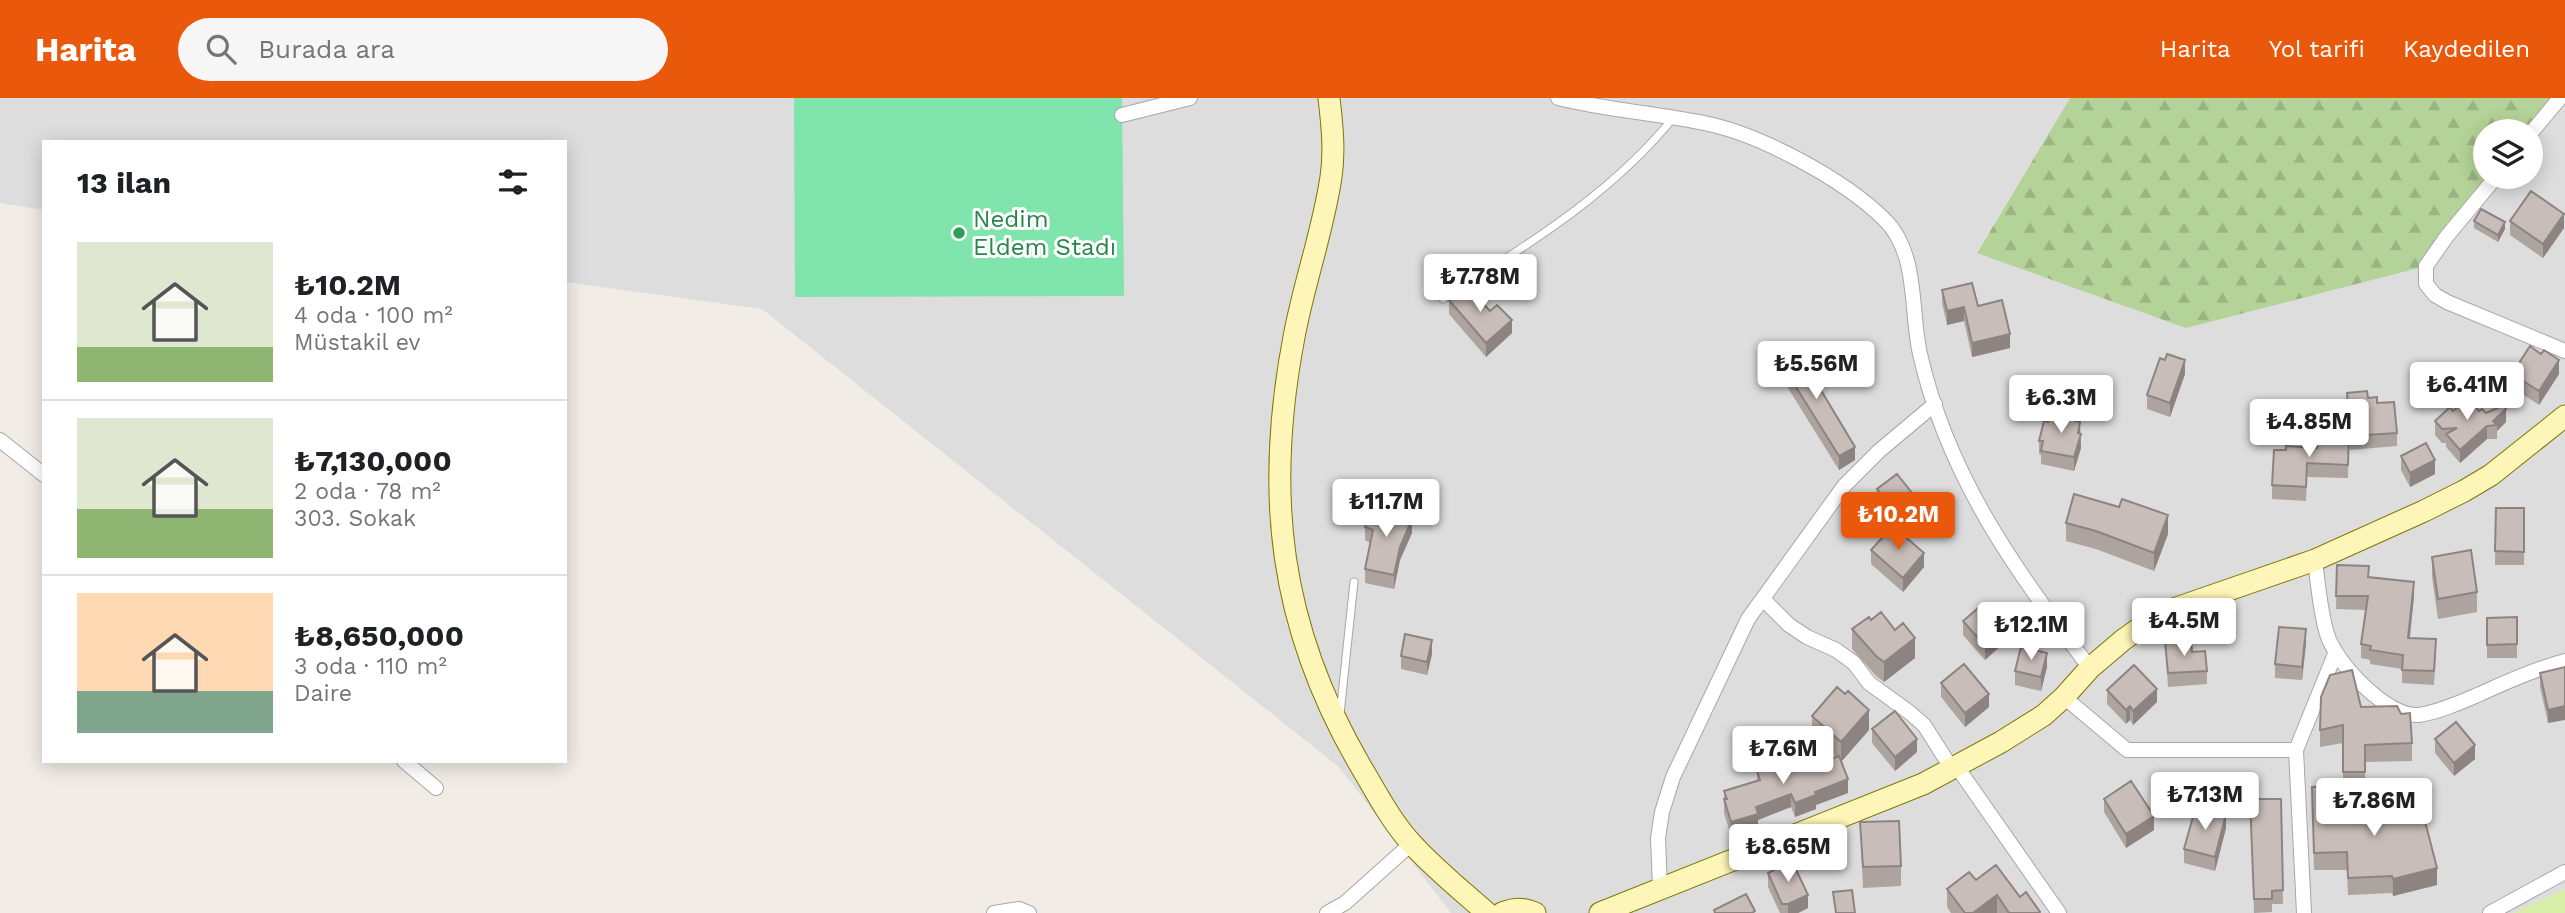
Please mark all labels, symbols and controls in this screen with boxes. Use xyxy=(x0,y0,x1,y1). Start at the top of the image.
search box xyxy=(178,18,668,81)
text: Harita xyxy=(35,30,136,69)
icon: search xyxy=(202,30,240,68)
text: Burada ara xyxy=(258,34,395,64)
text: Harita xyxy=(2160,35,2231,63)
text: Yol tarifi xyxy=(2269,35,2365,63)
text: Kaydedilen xyxy=(2403,35,2530,63)
map controls xyxy=(2473,119,2543,189)
button: layers xyxy=(2473,119,2543,189)
icon: filters xyxy=(494,163,532,201)
text: 13 ilan xyxy=(77,165,171,200)
place label: Nedim Eldem Stadı xyxy=(973,205,1116,261)
marker: Nedim Eldem Stadı xyxy=(951,225,967,241)
pin: ₺7.78M xyxy=(1423,254,1537,314)
text: ₺7.78M xyxy=(1440,263,1520,290)
text: ₺10.2M xyxy=(294,267,401,302)
icon: home xyxy=(133,270,217,354)
text: 4 oda · 100 m² xyxy=(294,302,453,329)
text: Müstakil ev xyxy=(294,329,421,356)
pin: ₺5.56M xyxy=(1759,342,1873,401)
text: ₺5.56M xyxy=(1774,350,1858,377)
pin: ₺6.41M xyxy=(2410,362,2524,422)
text: ₺6.41M xyxy=(2426,371,2508,398)
pin: ₺6.3M xyxy=(2012,376,2110,435)
text: ₺6.3M xyxy=(2025,384,2097,411)
pin: ₺4.85M xyxy=(2252,400,2366,459)
text: ₺4.85M xyxy=(2266,408,2352,435)
text: ₺7,130,000 xyxy=(294,443,452,478)
icon: home xyxy=(133,446,217,530)
text: 2 oda · 78 m² xyxy=(294,478,441,505)
pin: ₺11.7M xyxy=(1329,480,1443,539)
text: ₺11.7M xyxy=(1348,488,1424,515)
pin: ₺10.2M xyxy=(1841,492,1955,552)
text: ₺10.2M xyxy=(1857,501,1939,528)
text: 303. Sokak xyxy=(294,505,416,532)
pin: ₺4.5M xyxy=(2135,598,2233,658)
pin: ₺12.1M xyxy=(1974,602,2088,662)
text: ₺4.5M xyxy=(2148,607,2220,634)
text: ₺12.1M xyxy=(1993,611,2069,638)
text: ₺8,650,000 xyxy=(294,618,464,653)
icon: home xyxy=(133,621,217,705)
text: 3 oda · 110 m² xyxy=(294,653,447,680)
text: Daire xyxy=(294,680,352,707)
pin: ₺7.6M xyxy=(1734,726,1832,786)
text: ₺7.6M xyxy=(1748,735,1818,762)
pin: ₺7.13M xyxy=(2148,772,2262,832)
pin: ₺7.86M xyxy=(2317,778,2431,838)
text: ₺7.13M xyxy=(2167,781,2243,808)
text: ₺7.86M xyxy=(2332,787,2416,814)
pin: ₺8.65M xyxy=(1731,824,1845,884)
text: ₺8.65M xyxy=(1745,833,1831,860)

